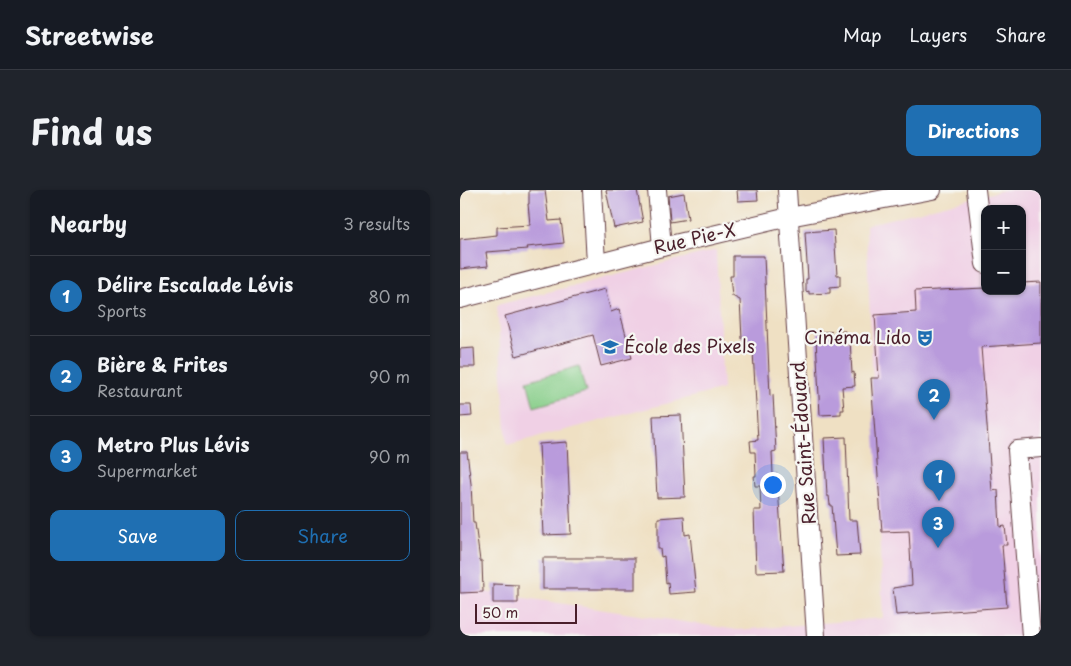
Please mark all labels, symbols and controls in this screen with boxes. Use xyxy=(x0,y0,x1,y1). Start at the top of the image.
text: Streetwise xyxy=(25,17,154,53)
text: Map xyxy=(843,21,882,48)
text: Layers xyxy=(910,21,967,48)
text: Share xyxy=(995,21,1046,48)
text: Find us xyxy=(30,104,152,157)
button: Directions xyxy=(906,105,1041,156)
map controls xyxy=(981,205,1026,295)
button: + xyxy=(981,205,1026,250)
text: Nearby xyxy=(50,207,127,239)
text: 3 results xyxy=(343,211,410,235)
street label: Rue Pie-X xyxy=(651,215,738,260)
button: − xyxy=(981,250,1026,295)
text: Délire Escalade Lévis xyxy=(97,270,293,298)
text: 1 xyxy=(62,284,70,308)
text: 80 m xyxy=(368,284,410,308)
text: Sports xyxy=(97,298,146,322)
place label: Cinéma Lido xyxy=(804,323,911,350)
theatre icon: Cinéma Lido xyxy=(915,328,935,348)
place label: École des Pixels xyxy=(624,332,755,359)
school or university icon: École des Pixels xyxy=(600,337,620,357)
text: Bière & Frites xyxy=(97,350,228,378)
street label: Rue Saint-Édouard xyxy=(783,361,822,526)
text: 2 xyxy=(60,364,72,388)
text: 90 m xyxy=(369,364,410,388)
text: Restaurant xyxy=(97,378,183,402)
pin: 2 xyxy=(918,379,950,420)
text: Metro Plus Lévis xyxy=(97,430,250,458)
text: 3 xyxy=(61,444,71,468)
text: 90 m xyxy=(369,444,410,468)
text: Supermarket xyxy=(97,458,197,482)
pin: 1 xyxy=(923,460,955,501)
your location xyxy=(760,472,786,498)
pin: 3 xyxy=(922,507,954,548)
button: Save xyxy=(50,510,225,561)
button: Share xyxy=(235,510,410,561)
scale bar xyxy=(475,601,578,624)
text: 50 m xyxy=(482,602,518,623)

